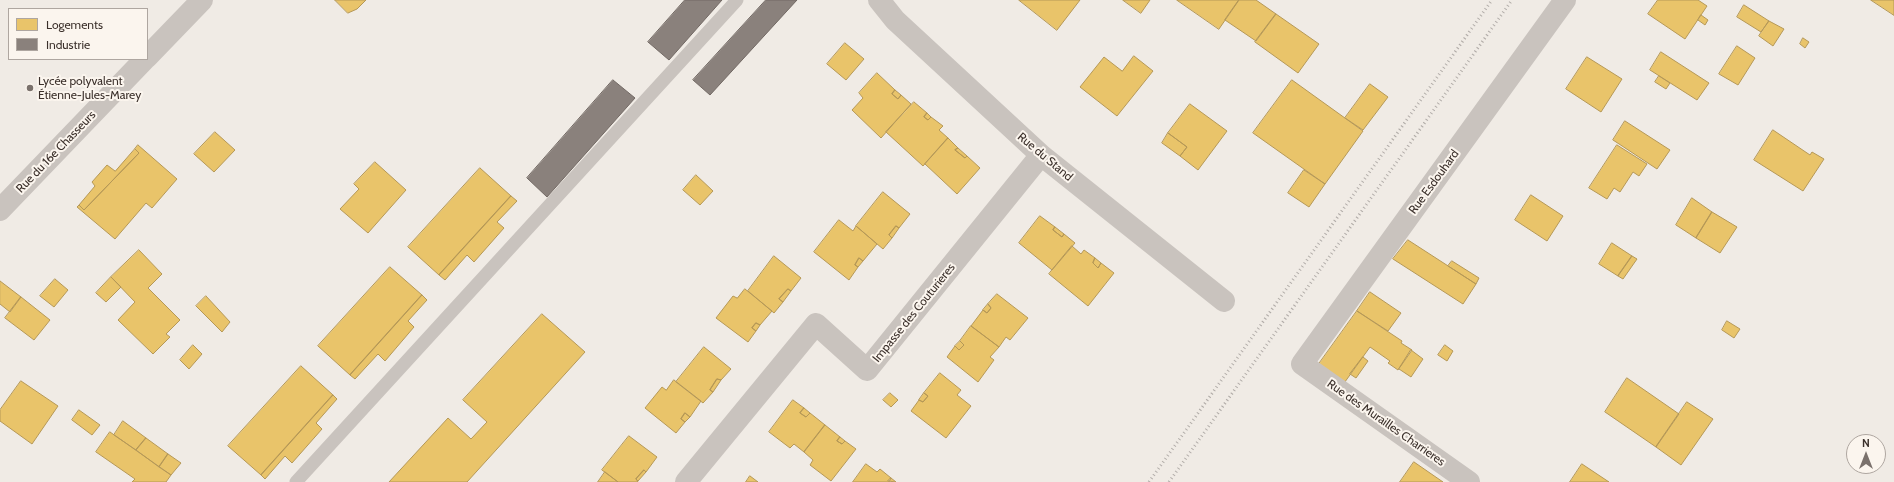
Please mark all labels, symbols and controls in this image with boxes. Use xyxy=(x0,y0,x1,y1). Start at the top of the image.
legend xyxy=(8,8,148,60)
text: Logements xyxy=(46,17,103,32)
text: Industrie xyxy=(46,37,90,52)
place label: Lycée polyvalent Étienne-Jules-Marey xyxy=(38,74,141,102)
marker: Lycée polyvalent Étienne-Jules-Marey xyxy=(25,83,35,93)
street label: Rue du 16e Chasseurs xyxy=(13,108,99,196)
street label: Rue du Stand xyxy=(1014,130,1076,184)
street label: Rue Esdouhard xyxy=(1406,147,1462,217)
street label: Impasse des Couturieres xyxy=(870,261,958,365)
street label: Rue des Murailles Charrieres xyxy=(1324,377,1448,469)
north arrow xyxy=(1846,434,1886,474)
text: N xyxy=(1862,436,1870,450)

